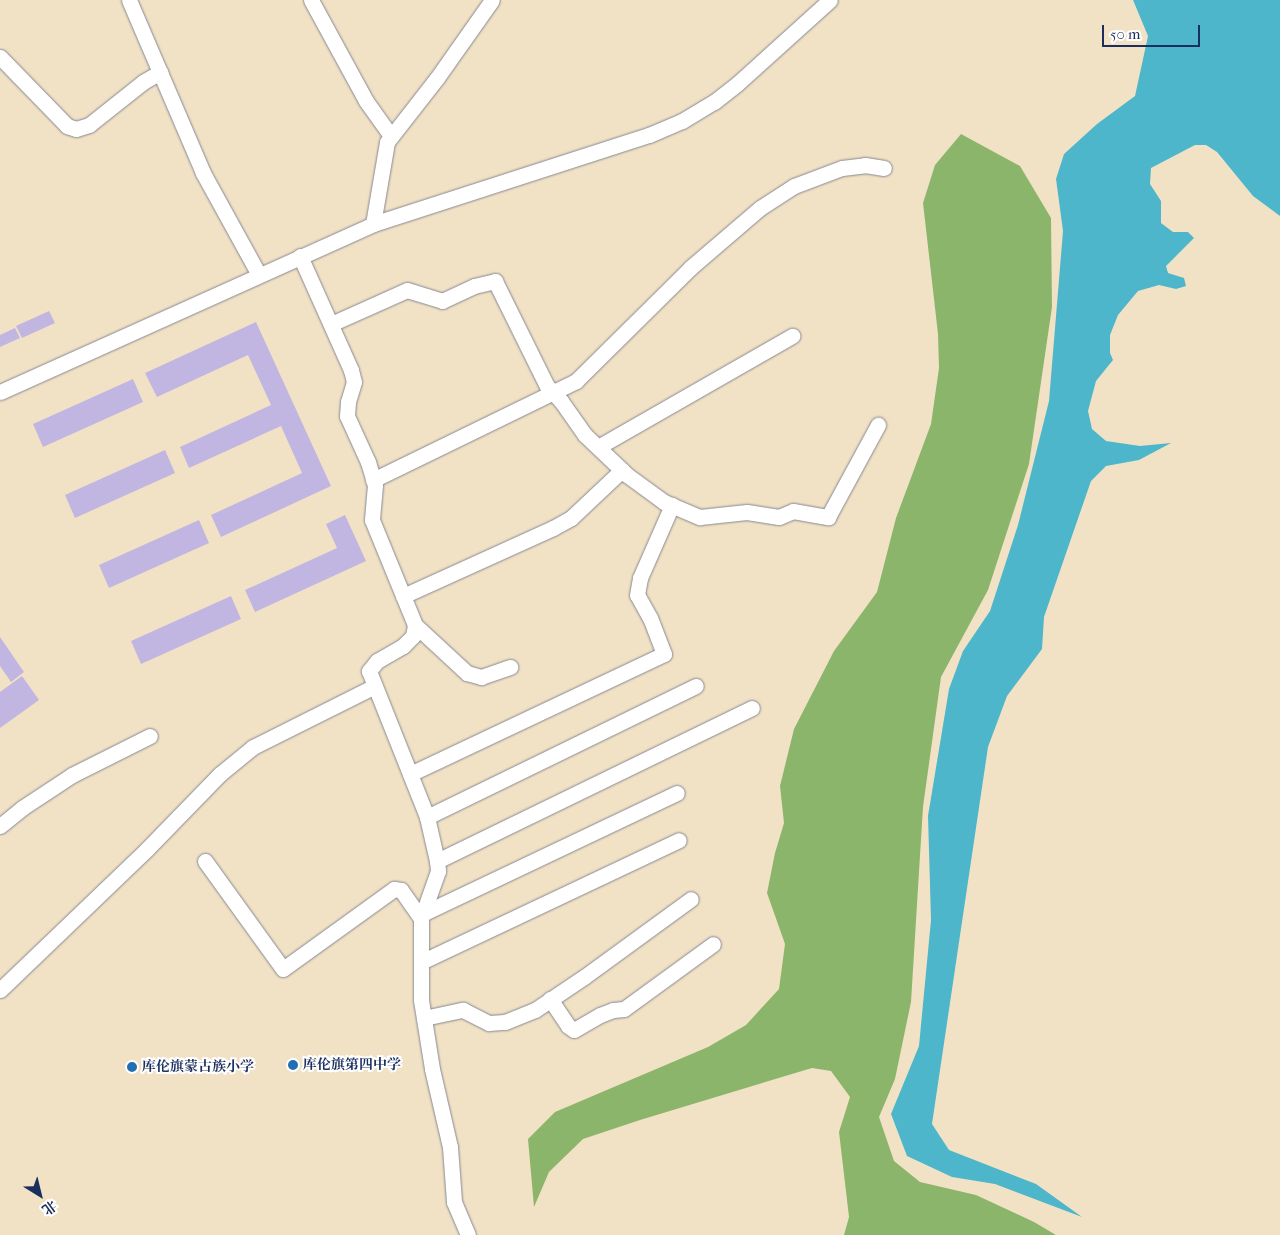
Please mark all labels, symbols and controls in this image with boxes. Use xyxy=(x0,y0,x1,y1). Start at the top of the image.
scale bar xyxy=(1105,15,1202,47)
text: 50 m xyxy=(1110,25,1140,43)
place label: 库伦旗第四中学 xyxy=(303,1057,401,1073)
place label: 库伦旗蒙古族小学 xyxy=(142,1059,254,1075)
marker: 库伦旗第四中学 xyxy=(287,1059,299,1071)
marker: 库伦旗蒙古族小学 xyxy=(126,1061,138,1073)
north arrow xyxy=(15,1170,65,1220)
text: 北 xyxy=(38,1197,60,1219)

